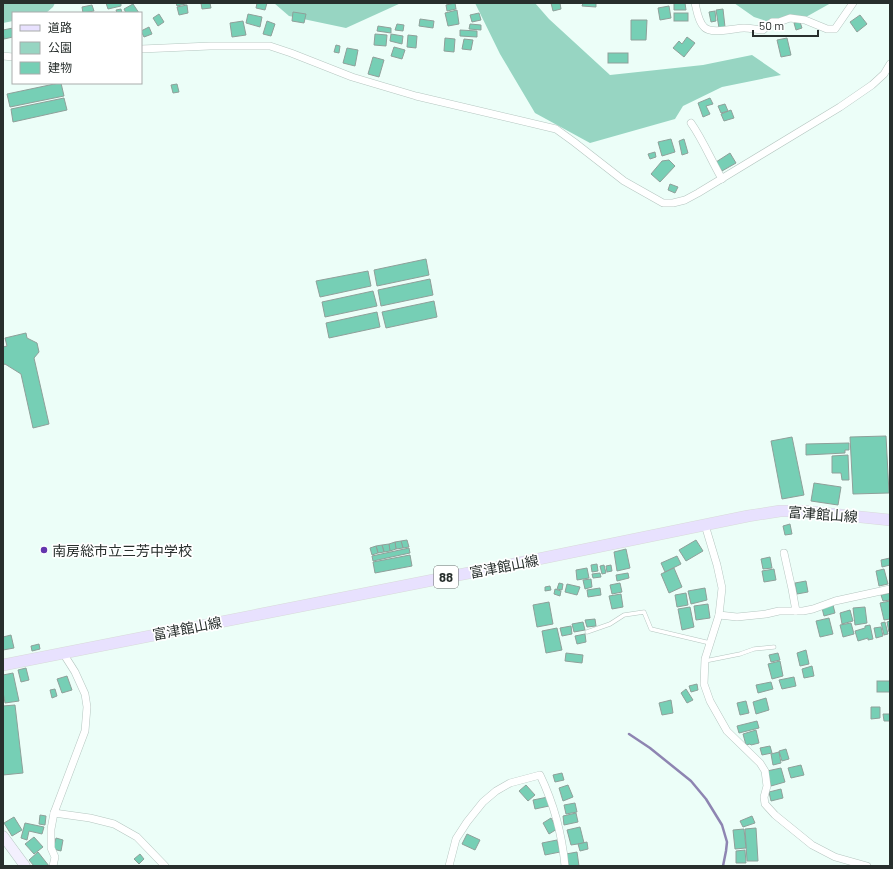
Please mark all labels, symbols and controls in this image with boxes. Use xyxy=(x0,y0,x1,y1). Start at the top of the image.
legend xyxy=(12,12,142,84)
scale bar xyxy=(753,12,818,38)
text: 50 m xyxy=(759,18,784,32)
text: 道路 xyxy=(48,20,72,34)
text: 公園 xyxy=(48,40,72,54)
text: 建物 xyxy=(48,60,72,74)
street label: 富津館山線 xyxy=(787,503,859,525)
place label: 南房総市立三芳中学校 xyxy=(52,542,192,559)
marker: 南房総市立三芳中学校 xyxy=(39,545,49,555)
street label: 富津館山線 xyxy=(468,551,540,581)
road number: 88 xyxy=(434,566,458,588)
street label: 富津館山線 xyxy=(151,613,223,643)

